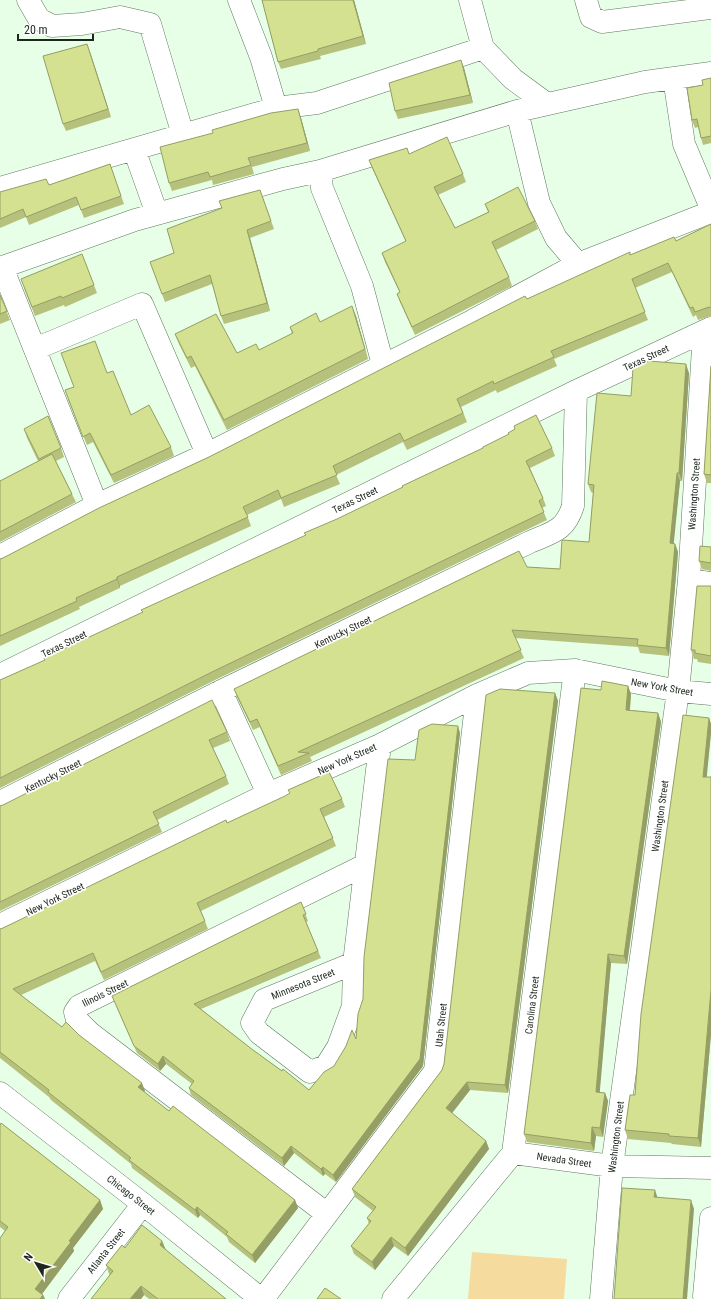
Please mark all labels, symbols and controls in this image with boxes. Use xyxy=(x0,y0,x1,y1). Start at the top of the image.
scale bar xyxy=(18,16,93,42)
text: 20 m xyxy=(24,23,48,37)
street label: Texas Street xyxy=(622,343,671,373)
street label: Washington Street xyxy=(686,458,702,530)
street label: Texas Street xyxy=(331,484,379,516)
street label: Kentucky Street xyxy=(313,614,373,650)
street label: Texas Street xyxy=(40,628,88,660)
street label: New York Street xyxy=(630,676,694,698)
street label: New York Street xyxy=(316,741,378,777)
street label: Kentucky Street xyxy=(23,757,83,795)
street label: Washington Street xyxy=(650,779,670,853)
street label: New York Street xyxy=(24,880,86,918)
street label: Minnesota Street xyxy=(270,966,336,1002)
street label: Carolina Street xyxy=(523,975,541,1035)
street label: Ilinois Street xyxy=(80,977,130,1009)
street label: Utah Street xyxy=(433,1003,449,1047)
street label: Washington Street xyxy=(606,1100,626,1173)
street label: Nevada Street xyxy=(536,1151,592,1169)
street label: Chicago Street xyxy=(105,1173,157,1217)
street label: Atlanta Street xyxy=(85,1226,127,1276)
north arrow xyxy=(16,1243,56,1283)
text: N xyxy=(21,1250,36,1264)

